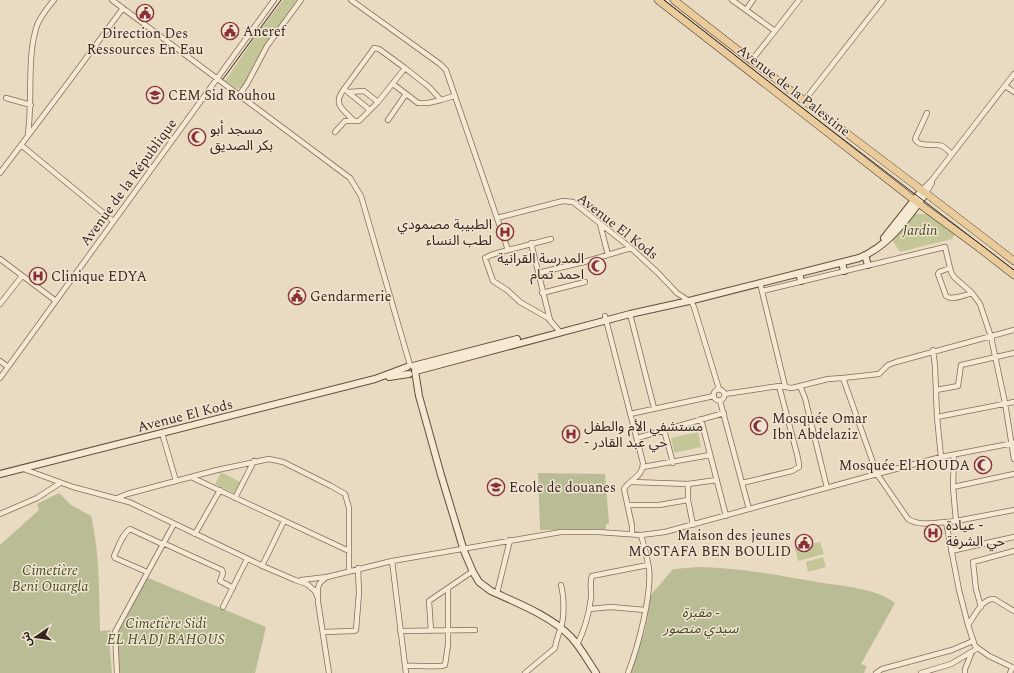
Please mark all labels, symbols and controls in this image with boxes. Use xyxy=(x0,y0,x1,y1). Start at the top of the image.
public building icon: Direction Des Ressources En Eau xyxy=(135,3,155,23)
public building icon: Aneref xyxy=(220,21,240,41)
place label: Aneref xyxy=(243,21,287,42)
place label: Direction Des Ressources En Eau xyxy=(87,23,203,60)
street label: Avenue de la Palestine xyxy=(733,39,855,142)
school or university icon: CEM Sid Rouhou xyxy=(145,85,165,105)
place label: CEM Sid Rouhou xyxy=(168,85,276,106)
street label: Avenue de la République xyxy=(75,114,182,250)
place label: مسجد أبو بكر الصديق xyxy=(210,119,273,156)
mosque icon: مسجد أبو بكر الصديق xyxy=(187,127,207,147)
street label: Avenue El Kods xyxy=(573,188,663,265)
place label: الطبيبة مصمودي لطب النساء xyxy=(397,214,492,251)
park label: Jardin xyxy=(902,220,938,241)
hospital icon: الطبيبة مصمودي لطب النساء xyxy=(495,222,515,242)
place label: المدرسة القرانية احمد تمام xyxy=(497,248,584,285)
mosque icon: المدرسة القرانية احمد تمام xyxy=(587,256,607,276)
hospital icon: Clinique EDYA xyxy=(28,266,48,286)
place label: Clinique EDYA xyxy=(51,266,147,287)
public building icon: Gendarmerie xyxy=(287,286,307,306)
place label: Gendarmerie xyxy=(310,286,392,307)
street label: Avenue El Kods xyxy=(135,393,235,437)
place label: Mosquée Omar Ibn Abdelaziz xyxy=(772,408,868,445)
place label: مستشفي الأم والطفل - حي عبد القادر xyxy=(584,416,703,453)
mosque icon: Mosquée Omar Ibn Abdelaziz xyxy=(749,416,769,436)
hospital icon: مستشفي الأم والطفل - حي عبد القادر xyxy=(561,424,581,444)
place label: Mosquée El HOUDA xyxy=(839,455,970,476)
mosque icon: Mosquée El HOUDA xyxy=(973,455,993,475)
school or university icon: Ecole de douanes xyxy=(486,477,506,497)
place label: Ecole de douanes xyxy=(509,477,616,498)
place label: عيادة - حي الشرفة xyxy=(946,515,1005,552)
hospital icon: عيادة - حي الشرفة xyxy=(923,523,943,543)
place label: Maison des jeunes MOSTAFA BEN BOULID xyxy=(628,525,791,562)
public building icon: Maison des jeunes MOSTAFA BEN BOULID xyxy=(794,533,814,553)
park label: Cimetière Beni Ouargla xyxy=(12,560,88,597)
park label: مقبرة - سيدي منصور xyxy=(663,602,739,639)
park label: Cimetière Sidi EL HADJ BAHOUS xyxy=(107,613,225,650)
north arrow xyxy=(16,617,56,657)
text: ش xyxy=(17,630,37,648)

